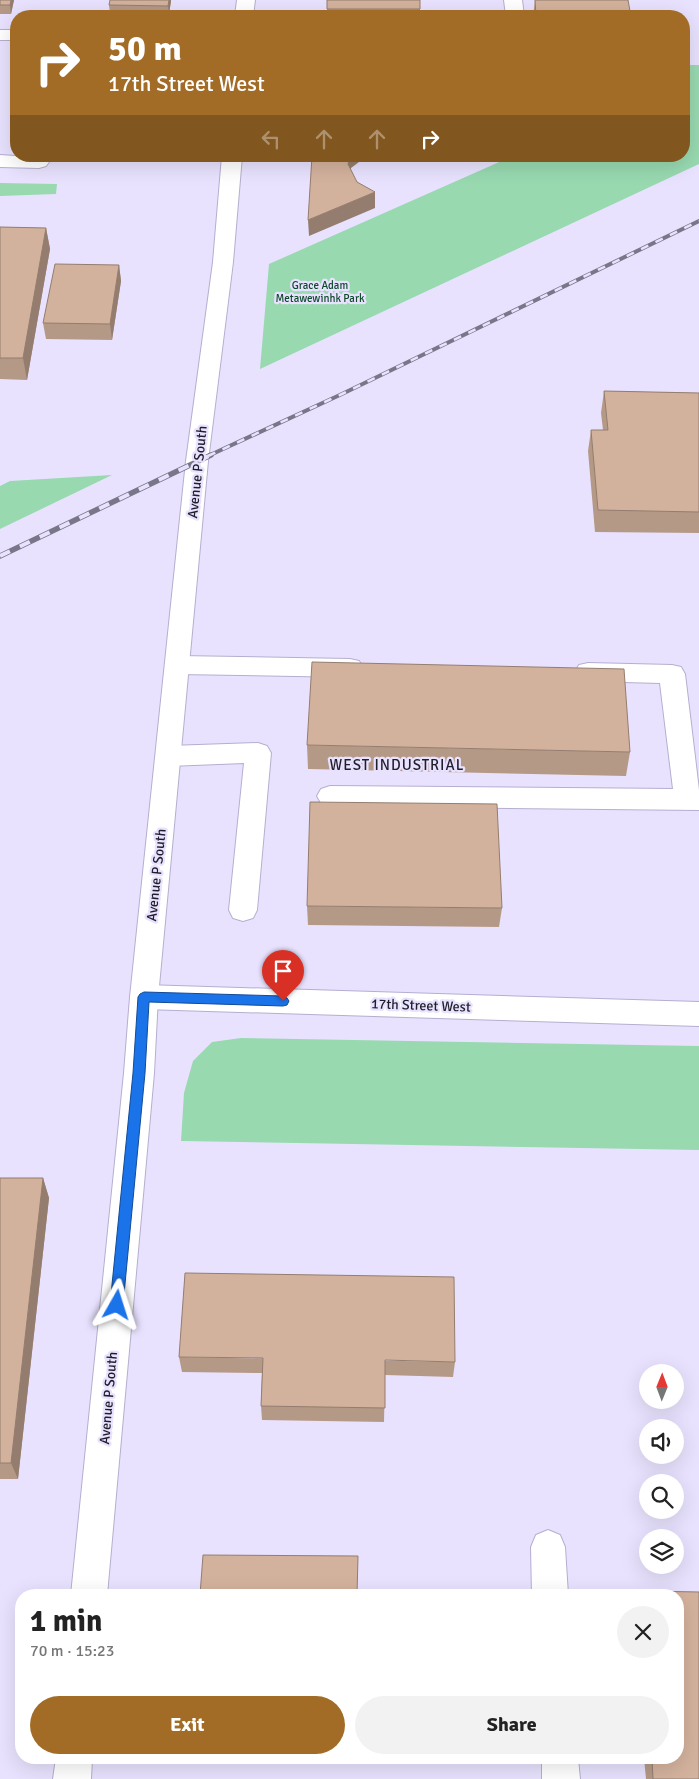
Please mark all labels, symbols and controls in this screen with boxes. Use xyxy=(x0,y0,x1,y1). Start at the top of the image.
text: 50 m xyxy=(108,27,182,70)
icon: right xyxy=(25,30,90,95)
text: 17th Street West xyxy=(108,70,265,97)
icon: left xyxy=(257,125,285,153)
icon: ahead xyxy=(310,125,338,153)
icon: ahead xyxy=(363,125,391,153)
icon: right xyxy=(416,125,444,153)
park label: Grace Adam Metawewinhk Park xyxy=(275,279,365,305)
street label: Avenue P South xyxy=(184,425,211,519)
district label: WEST INDUSTRIAL xyxy=(330,756,464,774)
street label: Avenue P South xyxy=(143,828,170,922)
pin xyxy=(262,950,304,1001)
icon: arrive xyxy=(269,957,297,985)
street label: 17th Street West xyxy=(371,995,471,1016)
position arrow xyxy=(90,1278,142,1330)
street label: Avenue P South xyxy=(96,1351,121,1445)
north arrow xyxy=(639,1364,684,1409)
map controls xyxy=(639,1364,684,1574)
button: sound xyxy=(639,1419,684,1464)
button: search xyxy=(639,1474,684,1519)
button: layers xyxy=(639,1529,684,1574)
text: 1 min xyxy=(30,1603,102,1640)
button: close xyxy=(617,1606,669,1658)
text: 70 m · 15:23 xyxy=(30,1641,114,1661)
button: Exit xyxy=(30,1696,345,1754)
button: Share xyxy=(355,1696,669,1754)

